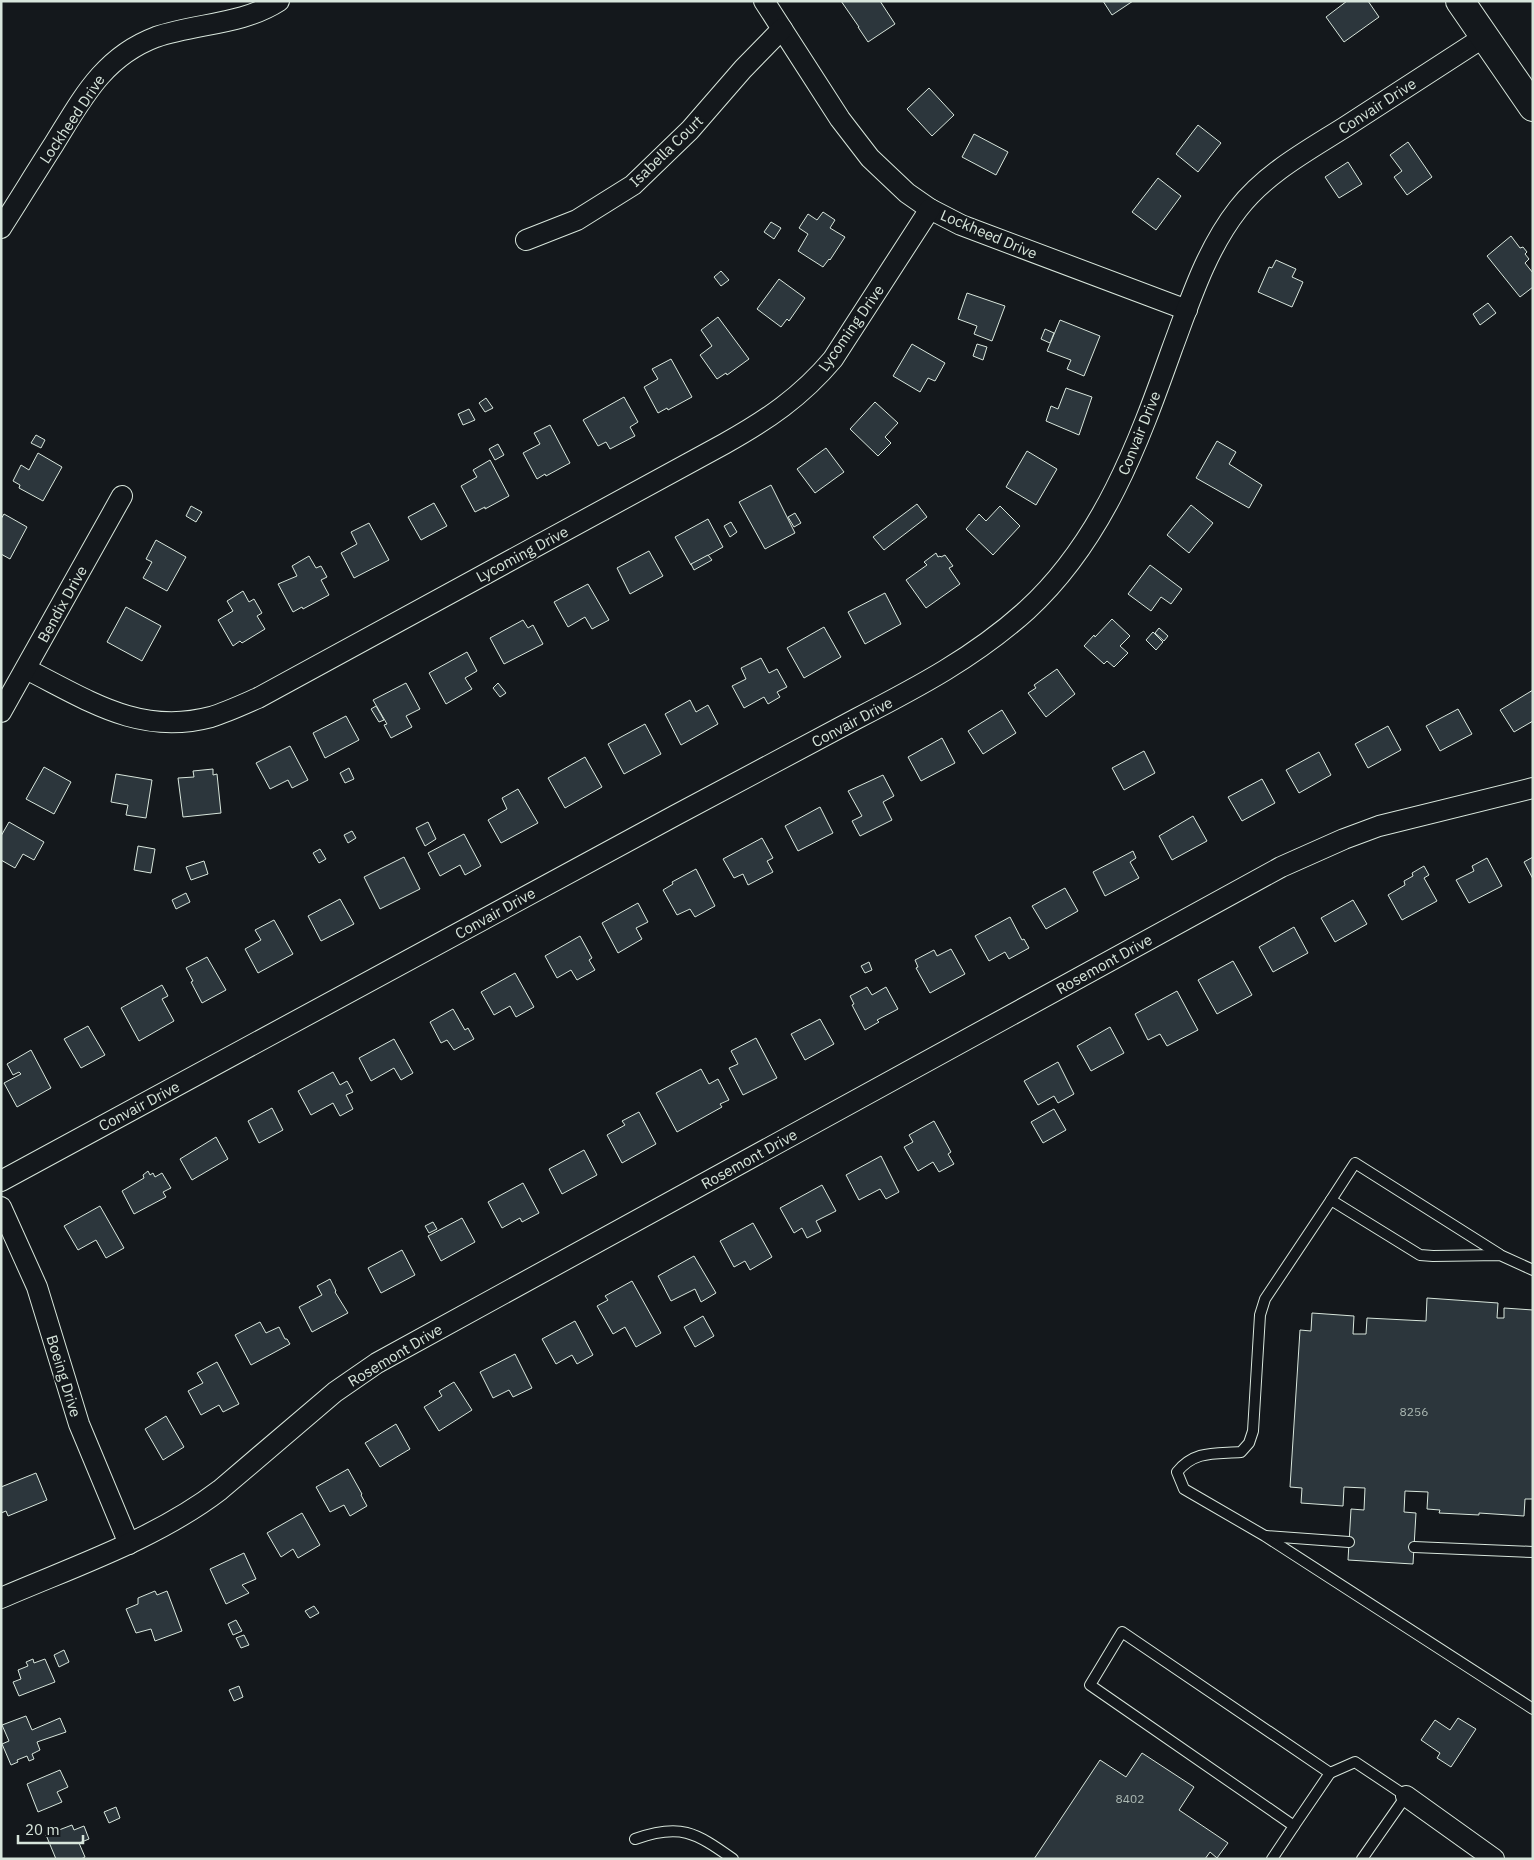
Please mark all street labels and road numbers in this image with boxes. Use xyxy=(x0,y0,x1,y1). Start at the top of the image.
street label: Lockheed Drive xyxy=(35,71,109,167)
street label: Convair Drive xyxy=(1335,74,1419,138)
street label: Isabella Court xyxy=(625,111,707,191)
street label: Lockheed Drive xyxy=(938,205,1040,263)
street label: Lycoming Drive xyxy=(814,281,888,375)
street label: Convair Drive xyxy=(1114,388,1164,478)
street label: Lycoming Drive xyxy=(473,522,571,586)
street label: Bendix Drive xyxy=(33,562,91,646)
street label: Convair Drive xyxy=(808,693,896,751)
street label: Convair Drive xyxy=(451,883,539,943)
street label: Rosemont Drive xyxy=(1053,930,1155,998)
street label: Convair Drive xyxy=(95,1077,183,1135)
street label: Rosemont Drive xyxy=(698,1125,800,1193)
street label: Rosemont Drive xyxy=(344,1319,446,1391)
street label: Boeing Drive xyxy=(42,1333,86,1419)

